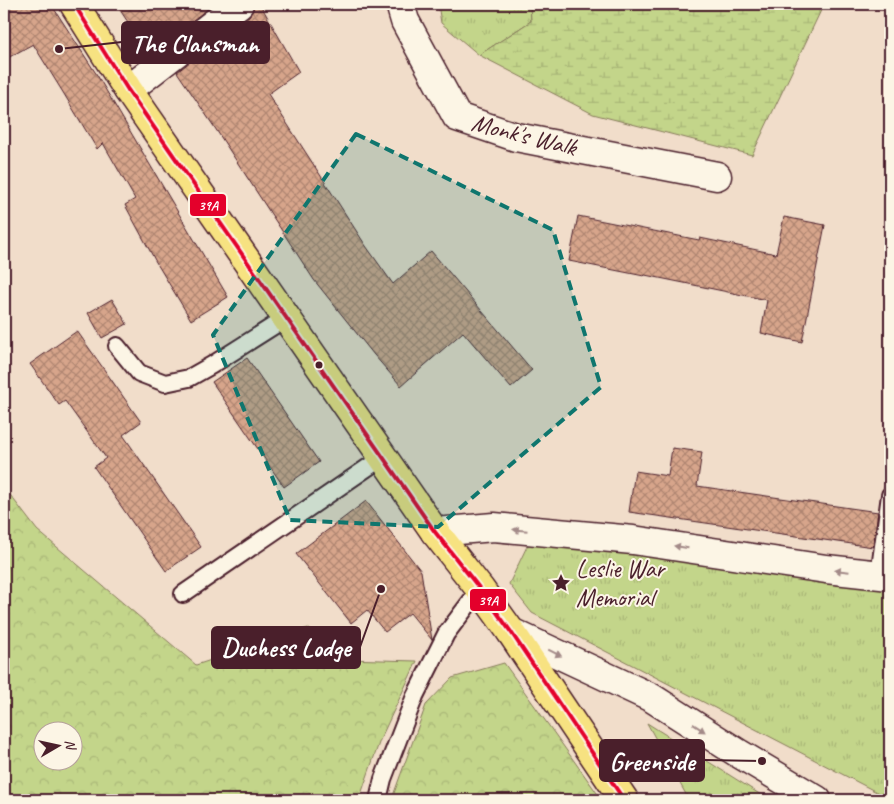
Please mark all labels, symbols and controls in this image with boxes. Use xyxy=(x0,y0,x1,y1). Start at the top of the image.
callout: The Clansman xyxy=(122,22,269,63)
text: The Clansman xyxy=(131,27,261,60)
street label: Monk's Walk xyxy=(468,107,582,164)
line badge: 39A xyxy=(189,193,227,217)
text: 39A xyxy=(198,197,219,214)
unlabelled marker xyxy=(314,360,324,370)
one-way arrow xyxy=(511,525,527,533)
one-way arrow xyxy=(673,543,689,551)
place label: Leslie War Memorial xyxy=(576,553,666,614)
one-way arrow xyxy=(833,567,849,575)
place icon: Leslie War Memorial xyxy=(550,572,572,594)
line badge: 39A xyxy=(469,588,507,612)
text: 39A xyxy=(478,592,499,609)
callout: Duchess Lodge xyxy=(212,627,360,668)
text: Duchess Lodge xyxy=(222,631,353,664)
one-way arrow xyxy=(548,649,562,657)
north arrow xyxy=(32,722,82,772)
one-way arrow xyxy=(692,723,706,733)
text: N xyxy=(61,738,80,752)
callout: Greenside xyxy=(600,740,704,781)
text: Greenside xyxy=(610,745,697,778)

